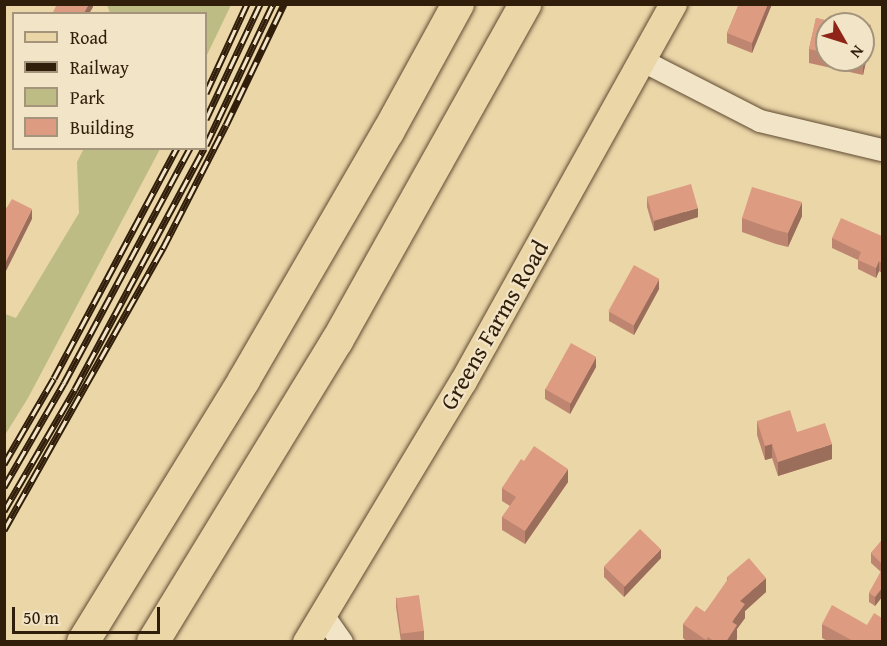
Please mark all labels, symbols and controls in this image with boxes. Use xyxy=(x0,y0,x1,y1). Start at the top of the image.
legend xyxy=(12,12,207,150)
north arrow xyxy=(815,12,875,72)
text: Road xyxy=(70,24,108,51)
text: N xyxy=(845,40,870,64)
text: Railway xyxy=(70,54,129,81)
text: Park xyxy=(70,84,105,111)
text: Building xyxy=(70,114,134,141)
street label: Greens Farms Road xyxy=(434,235,554,415)
scale bar xyxy=(15,595,164,633)
text: 50 m xyxy=(23,604,59,631)

